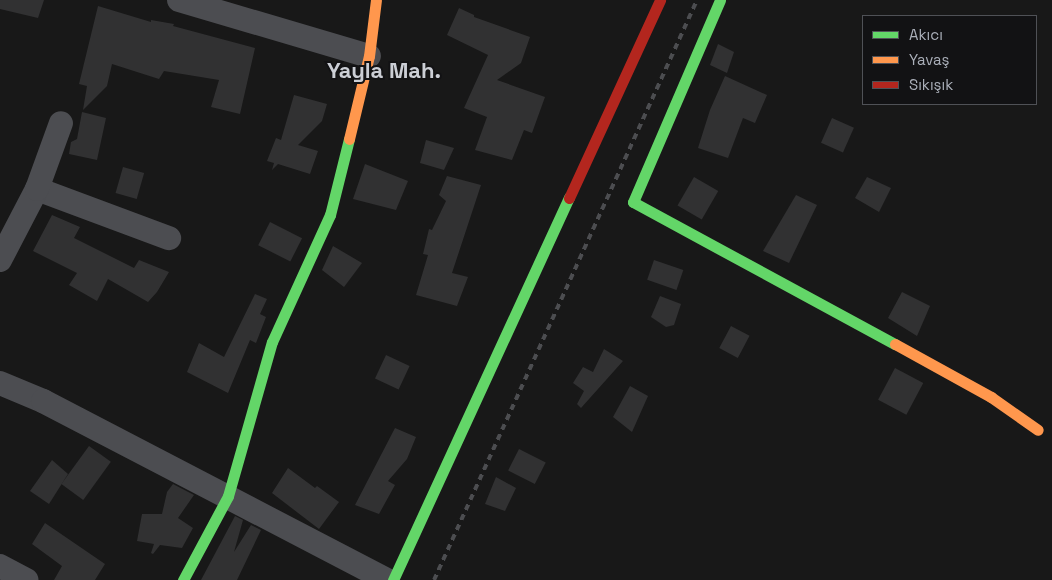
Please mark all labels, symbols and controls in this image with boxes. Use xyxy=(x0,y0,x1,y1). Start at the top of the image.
legend xyxy=(862,15,1037,105)
text: Akıcı xyxy=(909,25,943,44)
text: Yavaş xyxy=(909,50,949,69)
district label: Yayla Mah. xyxy=(327,58,441,84)
text: Sıkışık xyxy=(909,75,953,94)

